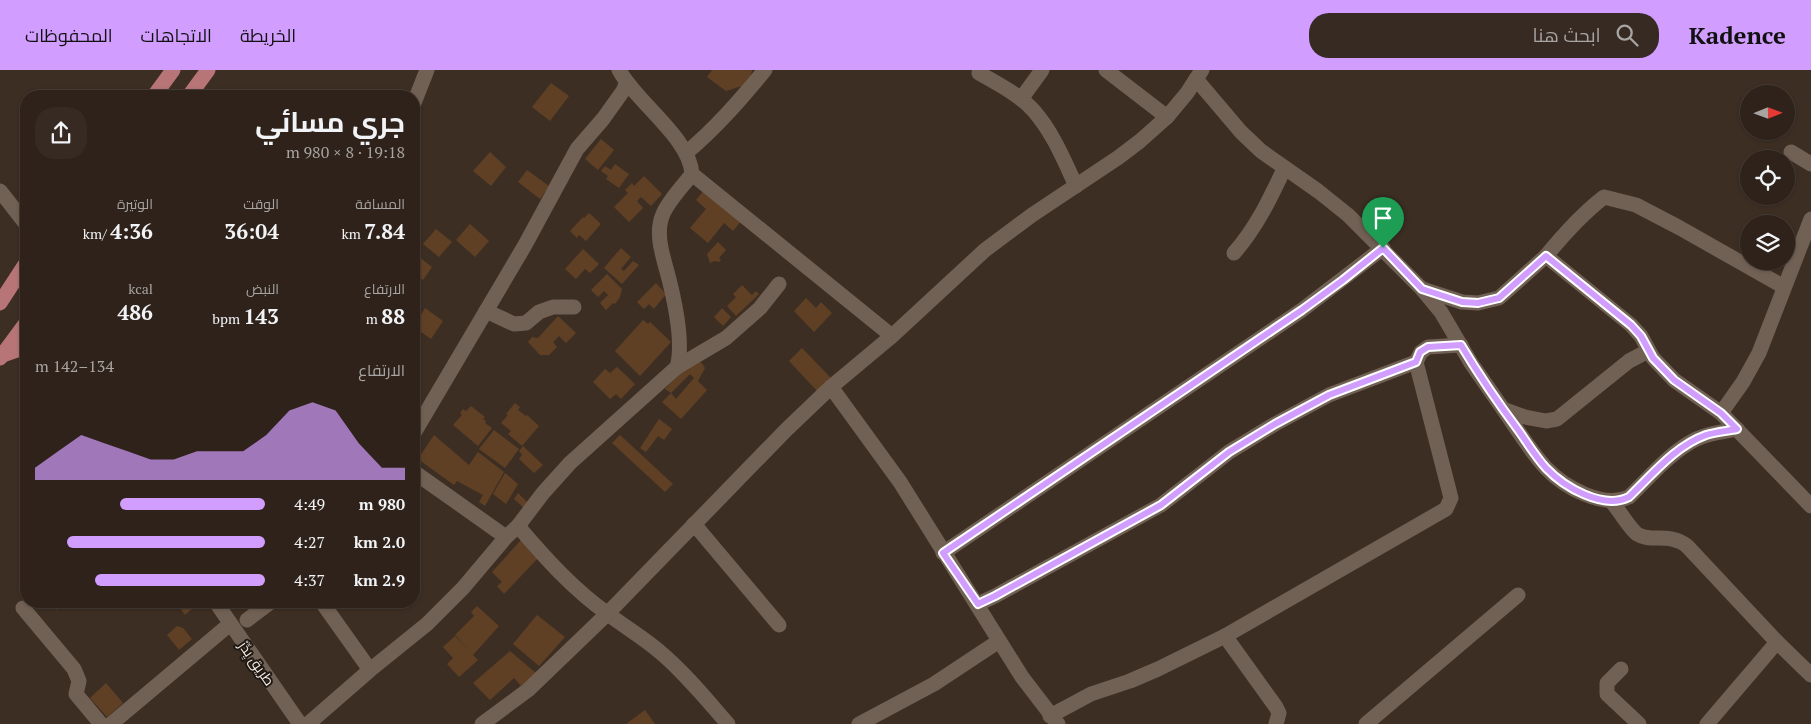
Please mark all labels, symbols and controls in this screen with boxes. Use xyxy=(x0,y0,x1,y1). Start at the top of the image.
search box xyxy=(1309,13,1659,58)
text: Kadence xyxy=(1689,19,1786,51)
icon: search xyxy=(1613,21,1641,49)
text: ابحث هنا xyxy=(1533,22,1601,47)
text: المحفوظات xyxy=(25,23,113,47)
text: الاتجاهات xyxy=(141,23,212,47)
text: الخريطة xyxy=(240,23,296,47)
north arrow xyxy=(1740,85,1795,140)
map controls xyxy=(1740,85,1795,270)
text: جري مسائي xyxy=(255,103,405,140)
button: share xyxy=(35,107,87,159)
text: 19:18 · 8 × 980 m xyxy=(286,141,405,163)
button: locate xyxy=(1740,150,1795,205)
text: الوتيرة xyxy=(117,194,153,213)
text: الوقت xyxy=(243,194,279,213)
text: المسافة xyxy=(355,194,405,213)
pin xyxy=(1362,197,1404,248)
icon: arrive xyxy=(1369,204,1397,232)
button: layers xyxy=(1740,215,1795,270)
text: 4:36 xyxy=(110,217,153,245)
text: 36:04 xyxy=(224,217,279,245)
text: 7.84 xyxy=(364,217,405,245)
text: /km xyxy=(83,224,110,243)
text: km xyxy=(342,224,364,243)
text: kcal xyxy=(128,279,153,298)
text: النبض xyxy=(246,279,279,298)
text: الارتفاع xyxy=(364,279,405,298)
text: 486 xyxy=(117,298,153,326)
text: 143 xyxy=(243,302,279,330)
text: 88 xyxy=(381,302,405,330)
text: bpm xyxy=(212,309,243,328)
text: m xyxy=(366,309,381,328)
text: 134–142 m xyxy=(35,355,114,377)
text: الارتفاع xyxy=(358,359,405,381)
text: 4:49 xyxy=(294,493,325,515)
text: 980 m xyxy=(359,493,405,515)
text: 4:27 xyxy=(294,531,325,553)
text: 2.0 km xyxy=(354,531,405,553)
text: 4:37 xyxy=(294,569,325,591)
text: 2.9 km xyxy=(354,569,405,591)
street label: طريق يِدِّرْ xyxy=(234,636,279,689)

